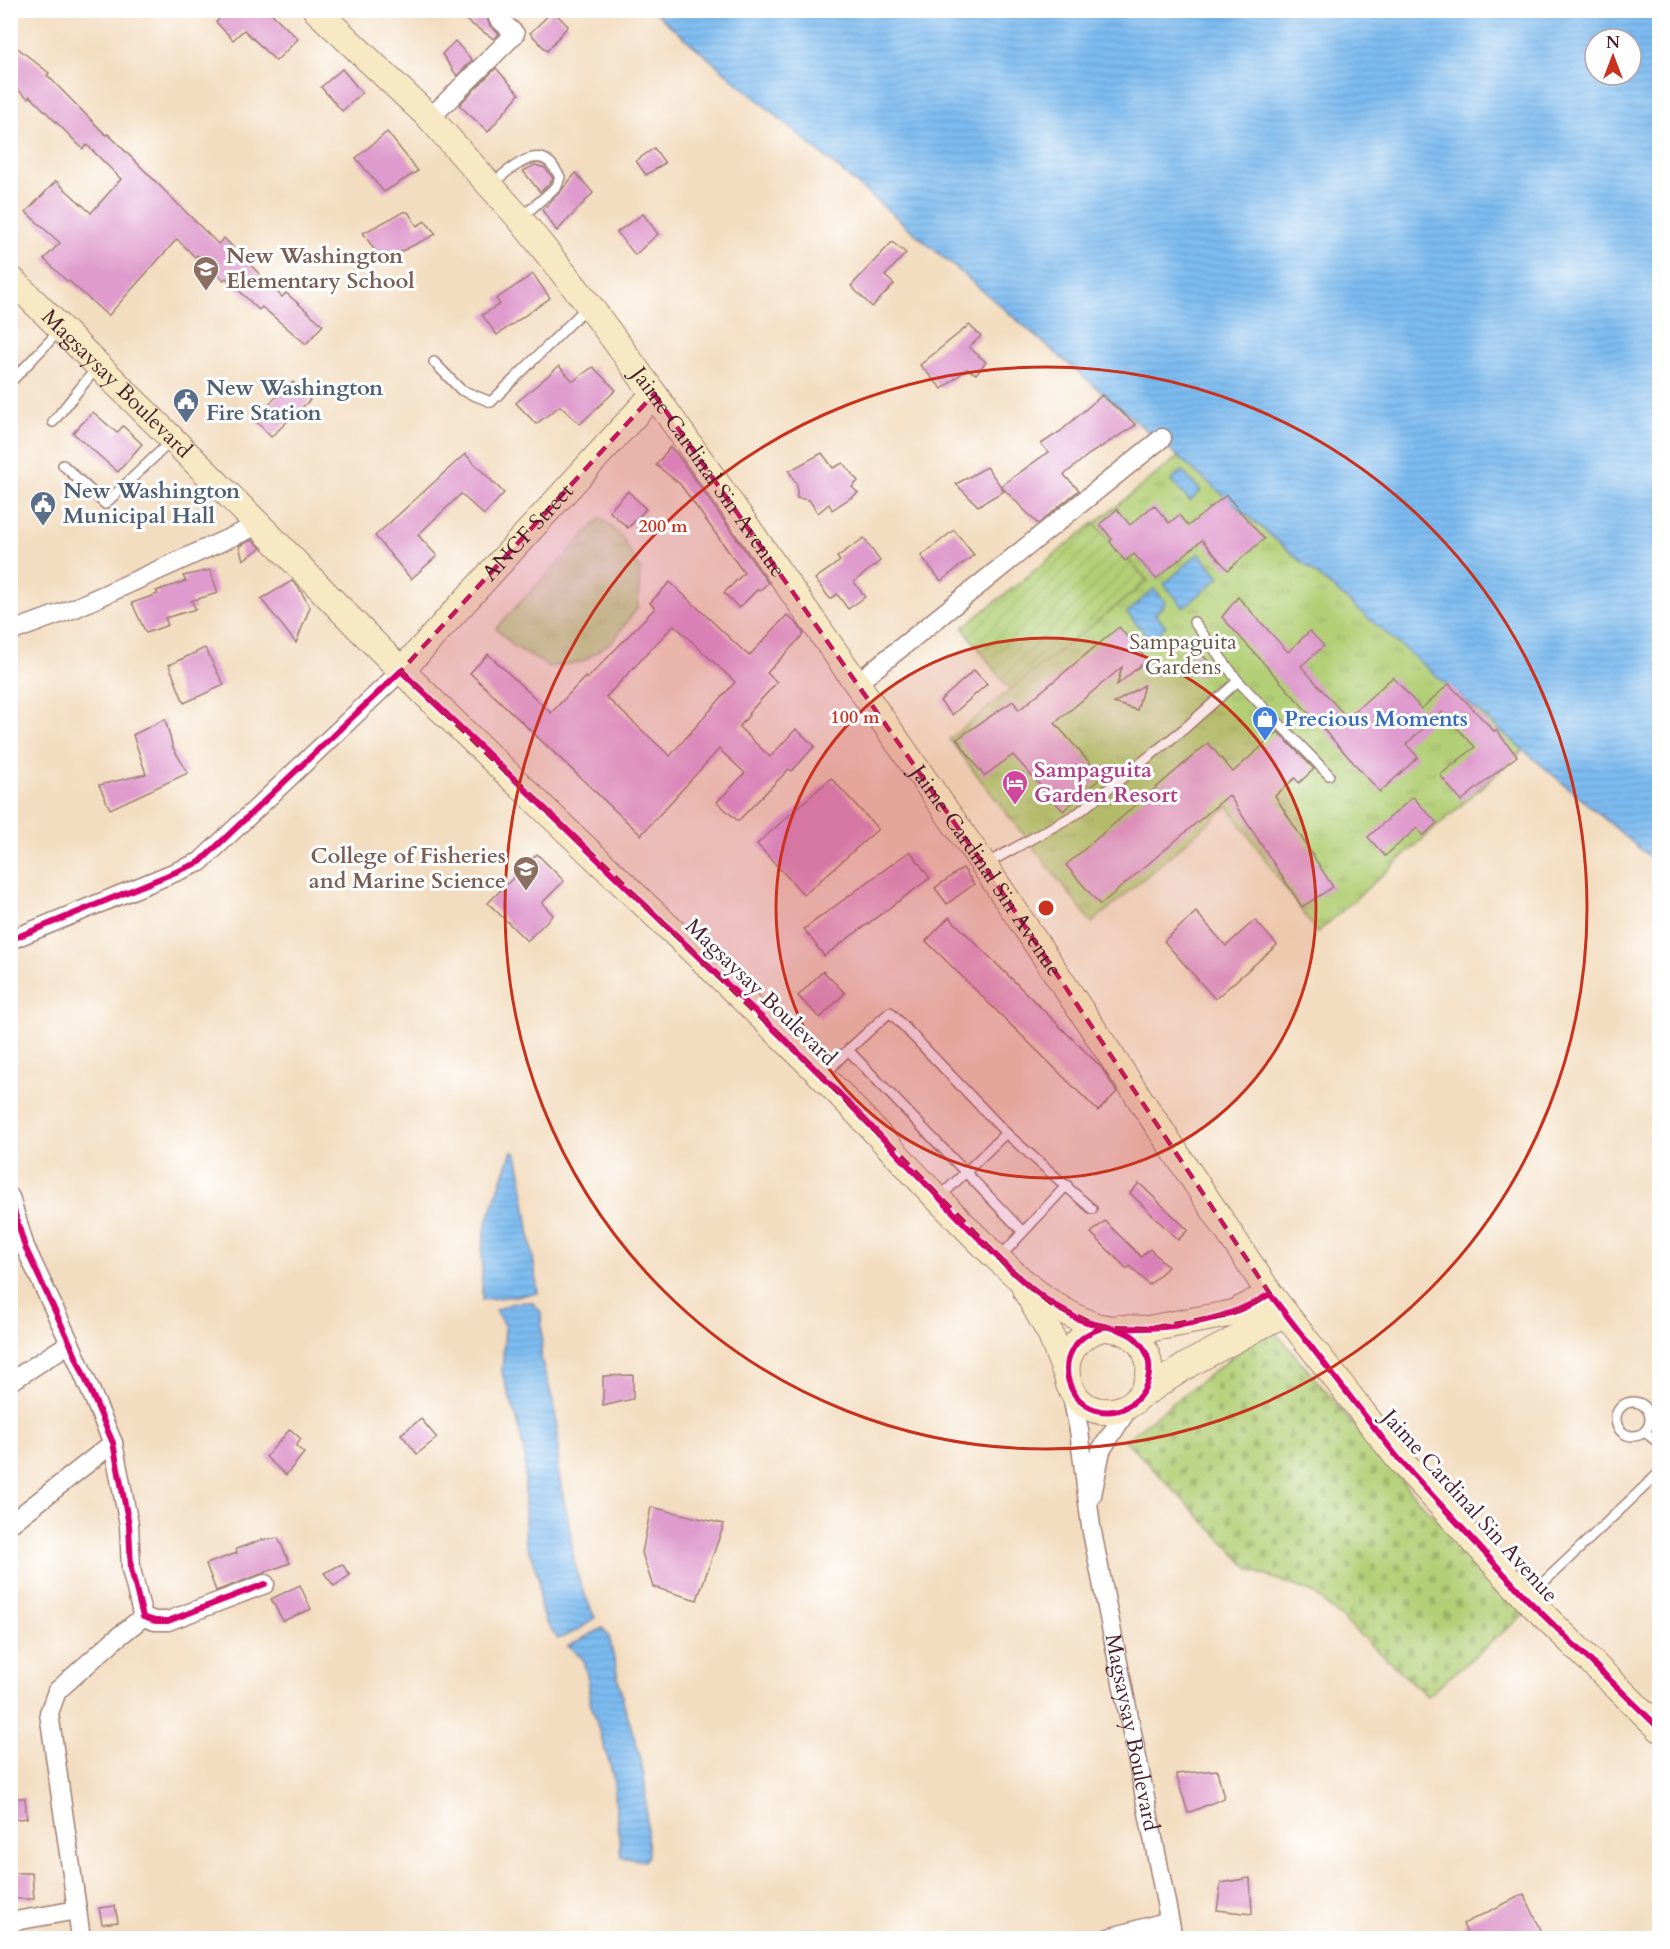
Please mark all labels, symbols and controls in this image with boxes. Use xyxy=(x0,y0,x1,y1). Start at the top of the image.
north arrow xyxy=(1583,27,1643,87)
text: N xyxy=(1606,32,1620,54)
place label: New Washington Elementary School xyxy=(226,241,415,296)
school or university icon: New Washington Elementary School xyxy=(191,254,221,292)
street label: Magsaysay Boulevard xyxy=(35,302,199,465)
street label: Jaime Cardinal Sin Avenue xyxy=(622,358,793,583)
place label: New Washington Fire Station xyxy=(206,373,383,428)
public building icon: New Washington Fire Station xyxy=(171,386,201,424)
place label: New Washington Municipal Hall xyxy=(63,476,240,531)
street label: ANCF Street xyxy=(475,477,580,588)
public building icon: New Washington Municipal Hall xyxy=(28,489,58,527)
text: 200 m xyxy=(638,514,688,539)
park label: Sampaguita Gardens xyxy=(1129,627,1237,682)
shop icon: Precious Moments xyxy=(1250,704,1280,742)
place label: Precious Moments xyxy=(1284,704,1468,734)
text: 100 m xyxy=(830,705,880,730)
place label: Sampaguita Garden Resort xyxy=(1034,755,1178,810)
street label: Jaime Cardinal Sin Avenue xyxy=(902,756,1069,983)
hotel icon: Sampaguita Garden Resort xyxy=(1000,768,1030,806)
place label: College of Fisheries and Marine Science xyxy=(309,841,506,896)
school or university icon: College of Fisheries and Marine Science xyxy=(511,854,541,892)
centre of rings xyxy=(1036,898,1056,918)
street label: Magsaysay Boulevard xyxy=(679,912,844,1073)
street label: Jaime Cardinal Sin Avenue xyxy=(1373,1401,1565,1609)
street label: Magsaysay Boulevard xyxy=(1098,1631,1166,1834)

